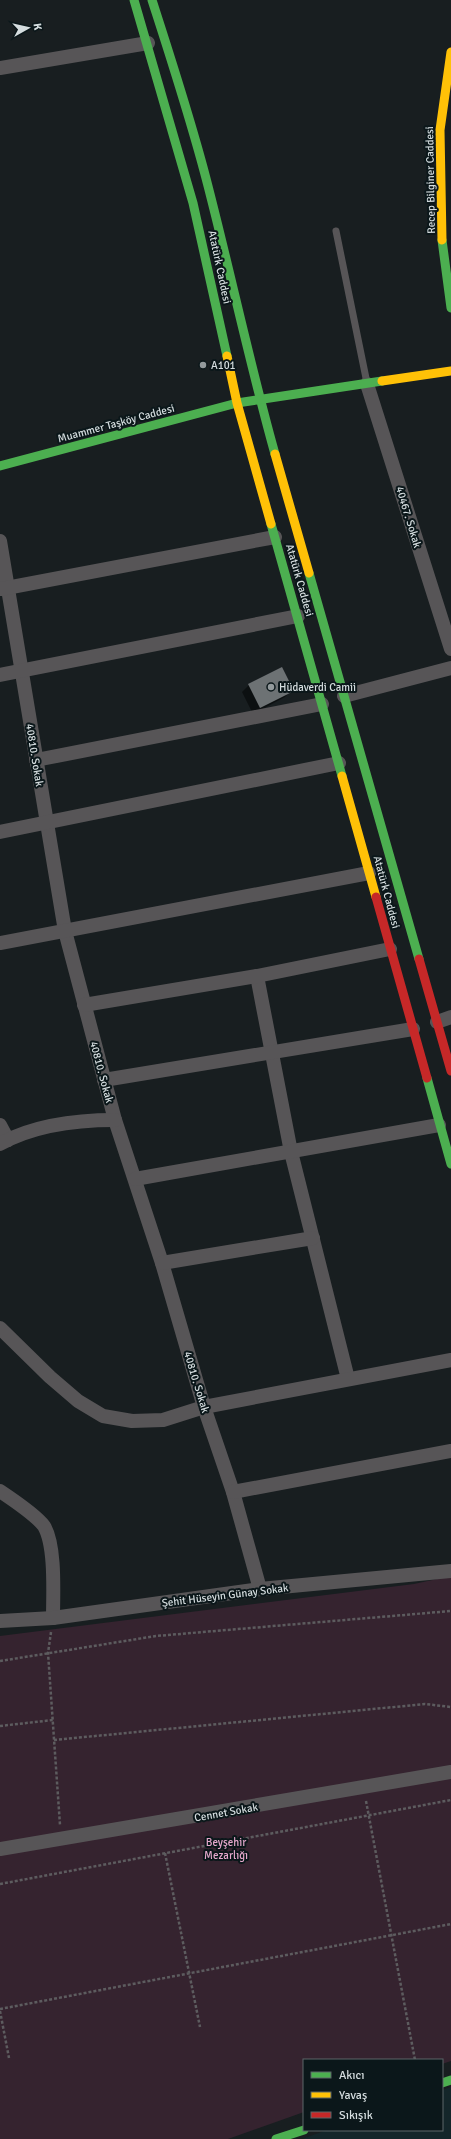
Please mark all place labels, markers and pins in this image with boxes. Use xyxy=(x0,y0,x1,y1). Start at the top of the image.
place label: A101 xyxy=(211,359,236,372)
marker: A101 xyxy=(198,360,208,370)
place label: Hüdaverdi Camii xyxy=(279,681,356,694)
marker: Hüdaverdi Camii xyxy=(266,682,276,692)

